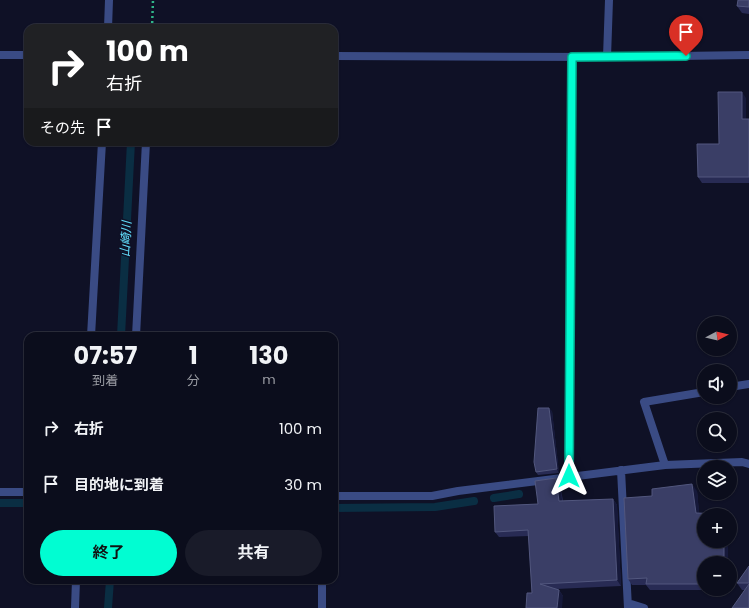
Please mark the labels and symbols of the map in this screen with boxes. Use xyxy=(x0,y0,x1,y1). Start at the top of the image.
pin xyxy=(669,15,703,56)
water label: 山崎川 xyxy=(116,219,135,257)
north arrow xyxy=(697,316,737,356)
position arrow xyxy=(548,455,590,497)

